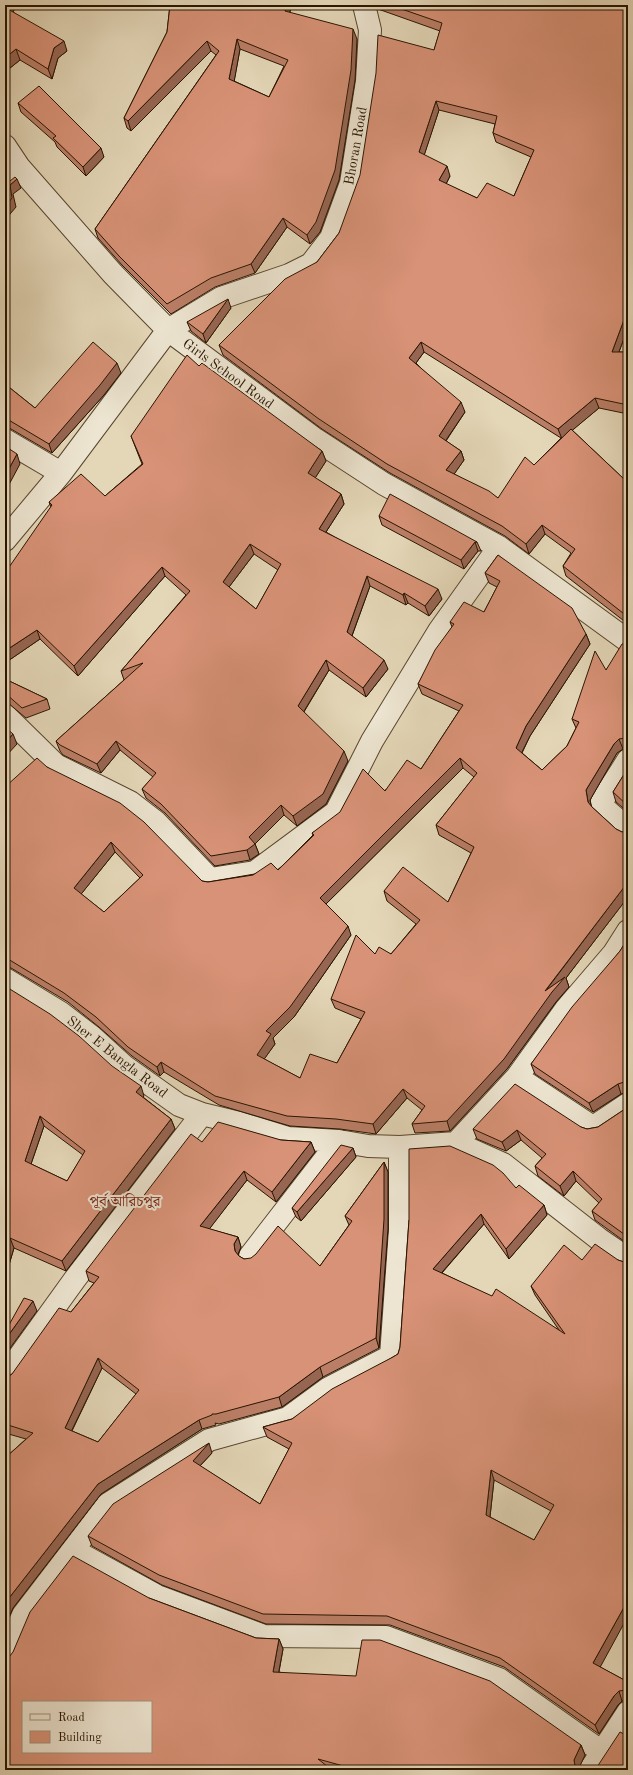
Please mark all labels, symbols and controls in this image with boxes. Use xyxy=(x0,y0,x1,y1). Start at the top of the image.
street label: Bhoran Road xyxy=(342,106,370,186)
street label: Girls School Road xyxy=(180,336,276,412)
street label: Sher E Bangla Road xyxy=(64,1013,170,1101)
district label: পূর্ব আরিচপুর xyxy=(90,1192,162,1210)
legend xyxy=(22,1701,152,1753)
text: Road xyxy=(58,1712,85,1724)
text: Building xyxy=(58,1732,102,1744)

